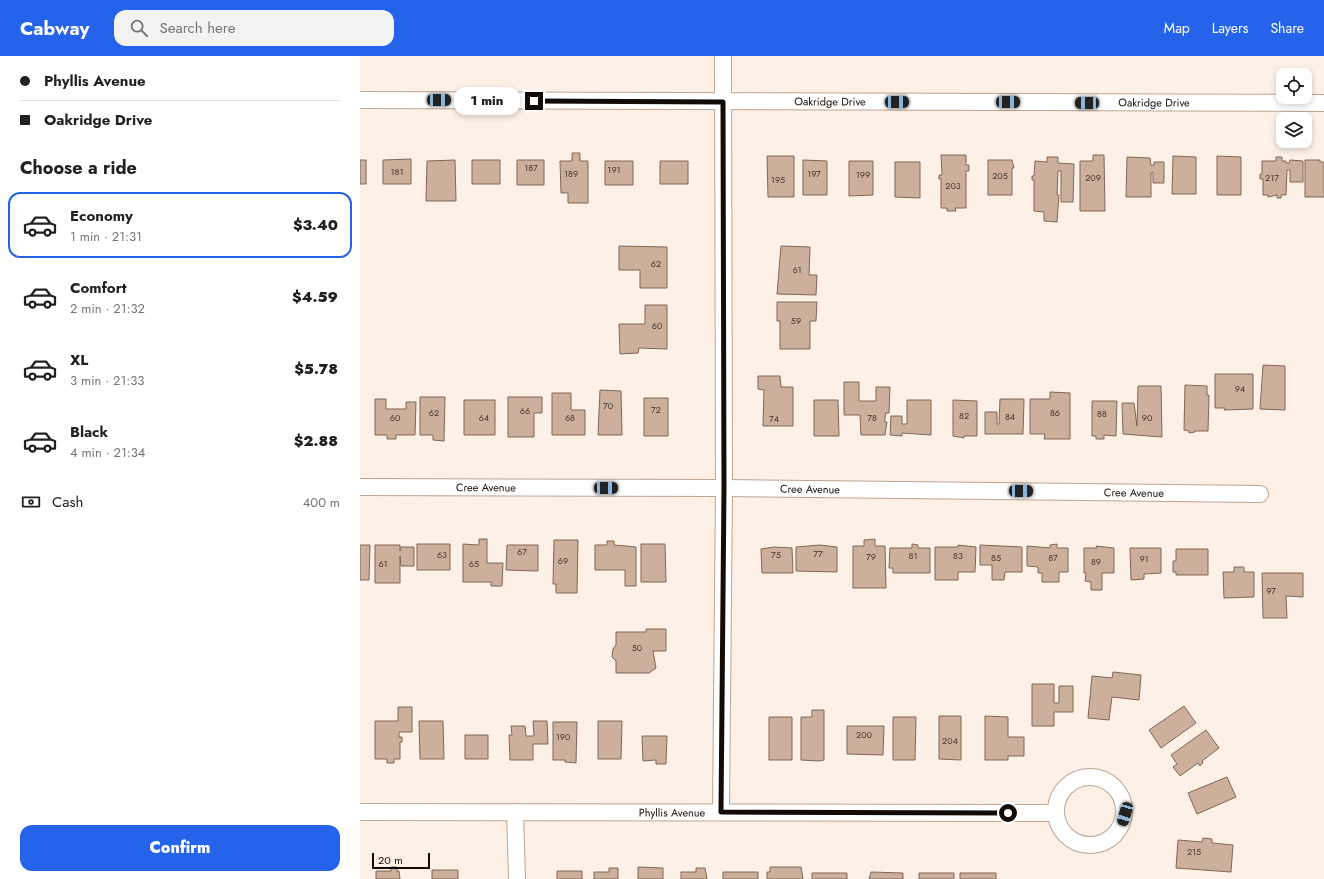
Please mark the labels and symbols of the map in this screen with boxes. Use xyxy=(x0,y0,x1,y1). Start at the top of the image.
callout: 1 min xyxy=(454,87,520,115)
route end xyxy=(525,92,543,110)
street label: Oakridge Drive xyxy=(794,93,866,110)
car xyxy=(427,94,451,106)
street label: Oakridge Drive xyxy=(1118,94,1190,111)
car xyxy=(885,96,909,108)
car xyxy=(996,96,1020,108)
car xyxy=(1075,97,1099,109)
house number: 187 xyxy=(524,161,538,174)
house number: 191 xyxy=(607,163,621,176)
house number: 181 xyxy=(390,165,404,178)
house number: 189 xyxy=(564,167,578,180)
house number: 197 xyxy=(807,167,821,180)
house number: 199 xyxy=(856,168,870,181)
house number: 205 xyxy=(992,169,1008,182)
house number: 209 xyxy=(1085,171,1101,184)
house number: 217 xyxy=(1265,171,1279,184)
house number: 195 xyxy=(771,173,785,186)
house number: 203 xyxy=(945,179,961,192)
house number: 62 xyxy=(651,257,661,270)
house number: 61 xyxy=(792,263,802,276)
house number: 59 xyxy=(791,314,801,327)
house number: 60 xyxy=(652,319,663,332)
house number: 94 xyxy=(1235,382,1245,395)
house number: 70 xyxy=(603,399,614,412)
house number: 72 xyxy=(651,403,661,416)
house number: 66 xyxy=(520,404,530,417)
house number: 62 xyxy=(429,406,439,419)
house number: 86 xyxy=(1050,406,1060,419)
house number: 88 xyxy=(1097,407,1107,420)
house number: 82 xyxy=(959,409,969,422)
house number: 84 xyxy=(1005,410,1015,423)
house number: 60 xyxy=(390,411,401,424)
house number: 64 xyxy=(479,411,489,424)
house number: 68 xyxy=(565,411,575,424)
house number: 78 xyxy=(867,411,877,424)
house number: 90 xyxy=(1142,411,1153,424)
house number: 74 xyxy=(769,412,779,425)
street label: Cree Avenue xyxy=(456,479,516,495)
street label: Cree Avenue xyxy=(780,481,840,497)
car xyxy=(594,482,618,494)
street label: Cree Avenue xyxy=(1104,484,1164,501)
car xyxy=(1009,485,1033,497)
house number: 67 xyxy=(517,545,527,558)
house number: 77 xyxy=(813,547,823,560)
house number: 63 xyxy=(437,548,447,561)
house number: 75 xyxy=(771,548,781,561)
house number: 81 xyxy=(909,549,917,562)
house number: 83 xyxy=(953,549,963,562)
house number: 79 xyxy=(866,550,876,563)
house number: 85 xyxy=(991,551,1001,564)
house number: 87 xyxy=(1048,551,1058,564)
house number: 91 xyxy=(1139,552,1149,565)
house number: 69 xyxy=(558,554,568,567)
house number: 89 xyxy=(1091,555,1101,568)
house number: 61 xyxy=(378,557,388,570)
house number: 65 xyxy=(469,557,479,570)
house number: 97 xyxy=(1266,584,1276,597)
house number: 50 xyxy=(632,641,643,654)
house number: 200 xyxy=(856,728,873,741)
house number: 190 xyxy=(556,730,571,743)
house number: 204 xyxy=(942,734,958,747)
car xyxy=(1116,801,1134,827)
street label: Phyllis Avenue xyxy=(639,804,706,820)
route start xyxy=(999,804,1017,822)
house number: 215 xyxy=(1187,845,1201,858)
scale bar xyxy=(372,851,430,870)

